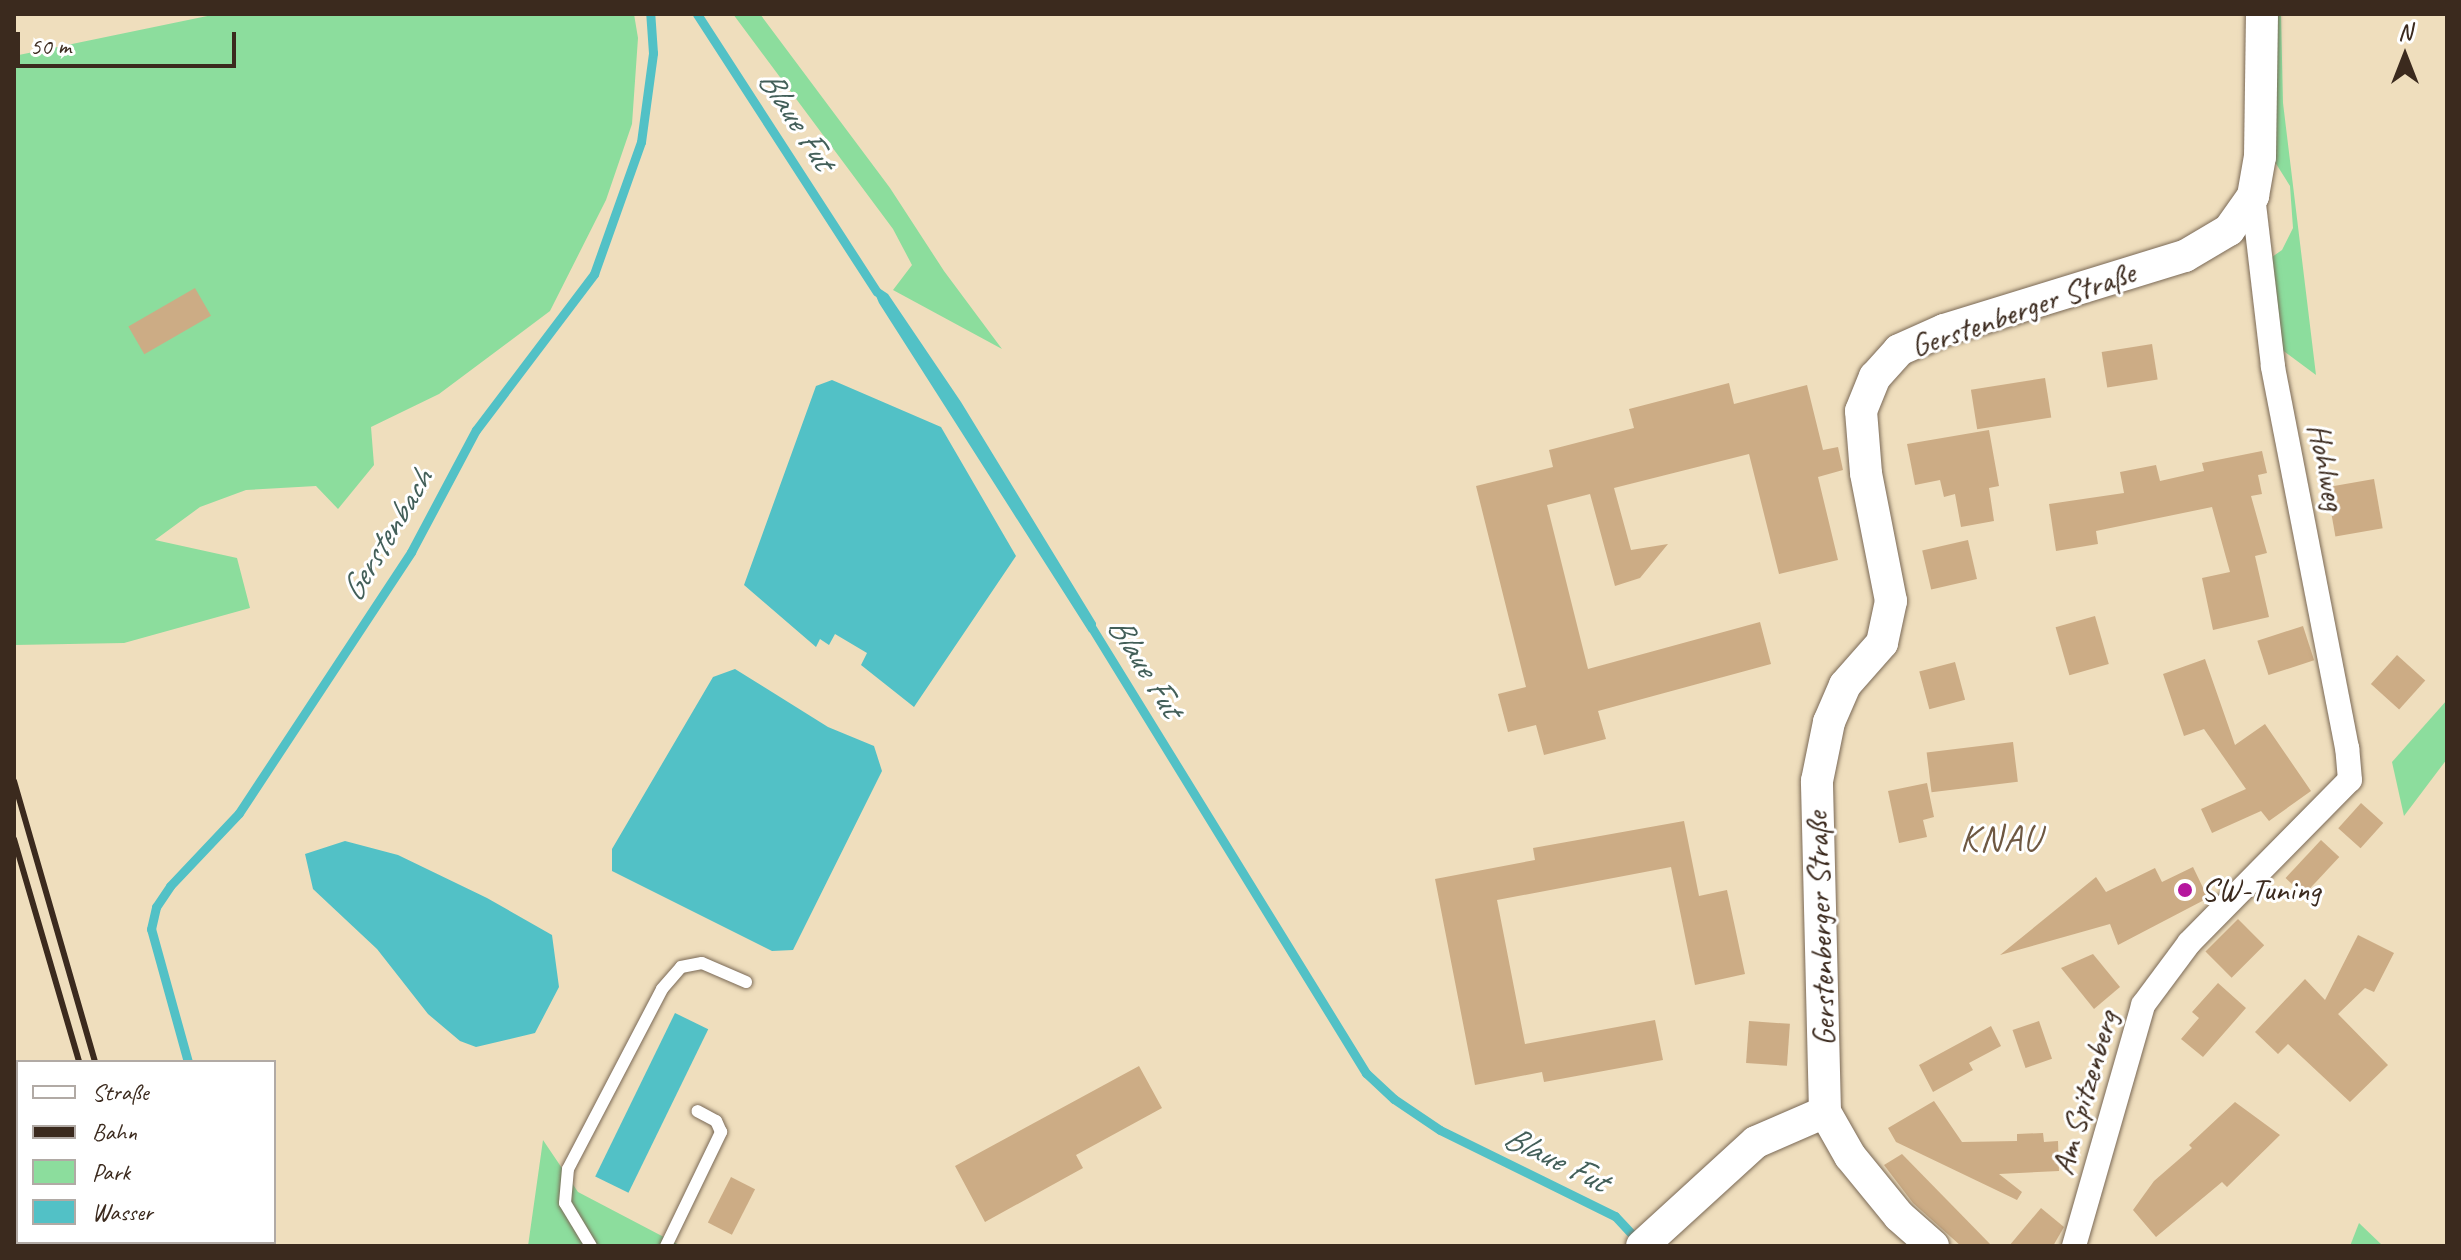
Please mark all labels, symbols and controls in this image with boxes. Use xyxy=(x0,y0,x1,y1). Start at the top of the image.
scale bar xyxy=(20,16,240,66)
north arrow xyxy=(2365,16,2445,96)
text: N xyxy=(2398,18,2412,46)
text: 50 m xyxy=(30,31,71,61)
water label: Blaue Fut xyxy=(750,62,844,176)
street label: Gerstenberger Straße xyxy=(1905,253,2141,367)
street label: Hohlweg xyxy=(2299,420,2353,514)
water label: Gerstenbach xyxy=(331,462,441,608)
water label: Blaue Fut xyxy=(1100,609,1192,723)
street label: Gerstenberger Straße xyxy=(1798,810,1844,1048)
district label: KNAU xyxy=(1960,817,2042,861)
place label: SW-Tuning xyxy=(2201,871,2320,909)
marker: SW-Tuning xyxy=(2176,881,2194,899)
street label: Am Spitzenberg xyxy=(2043,1007,2127,1179)
legend xyxy=(16,1060,276,1244)
text: Straße xyxy=(92,1077,149,1107)
water label: Blaue Fut xyxy=(1498,1116,1614,1200)
text: Bahn xyxy=(92,1117,137,1147)
text: Park xyxy=(92,1157,130,1187)
text: Wasser xyxy=(92,1197,153,1227)

